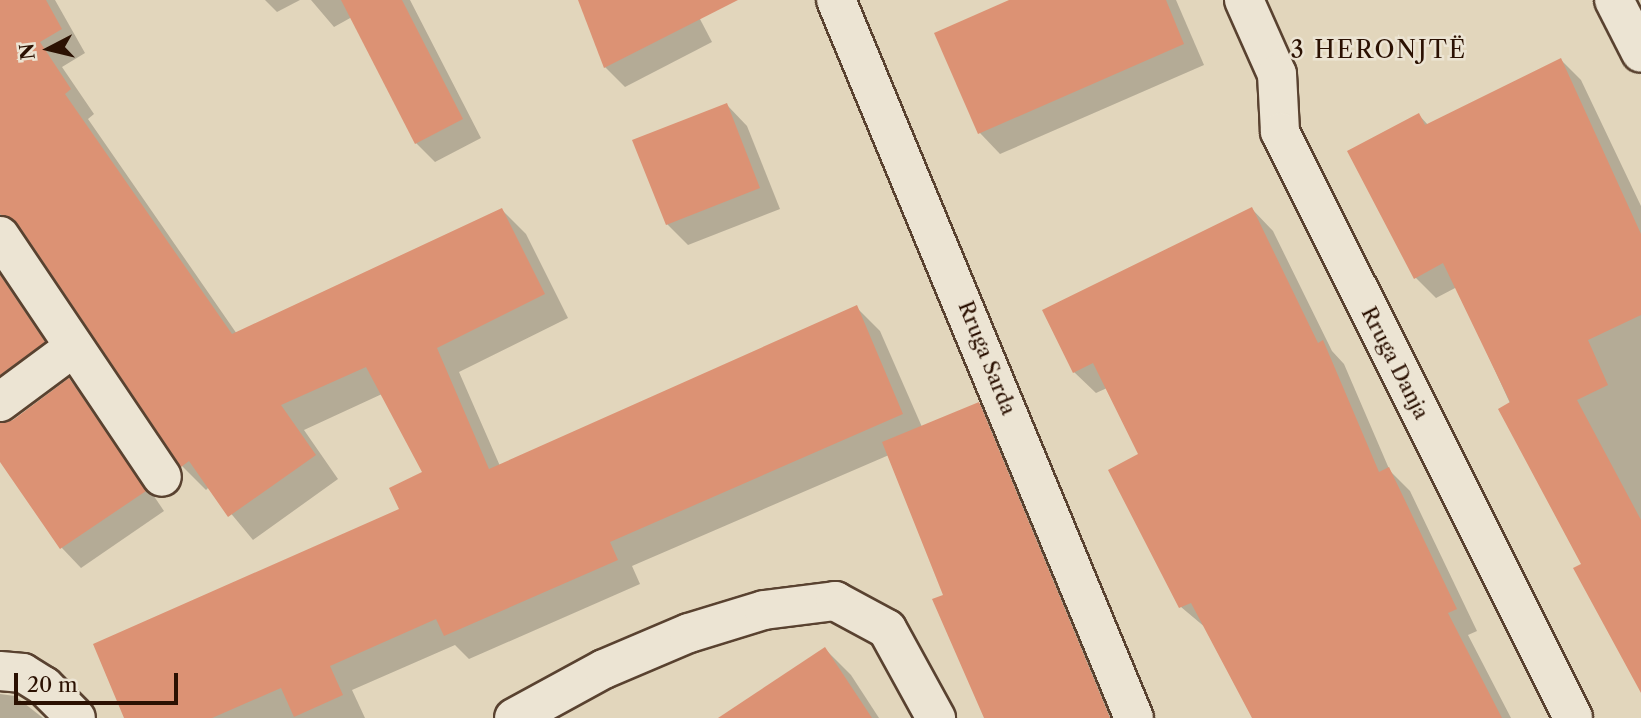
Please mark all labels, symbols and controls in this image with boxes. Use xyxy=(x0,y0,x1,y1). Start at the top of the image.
north arrow xyxy=(14,14,84,84)
district label: 3 HERONJTË xyxy=(1292,36,1466,64)
text: N xyxy=(15,42,40,61)
street label: Rruga Sarda xyxy=(953,297,1021,419)
street label: Rruga Danja xyxy=(1356,302,1434,424)
scale bar xyxy=(18,658,182,702)
text: 20 m xyxy=(27,672,78,697)

